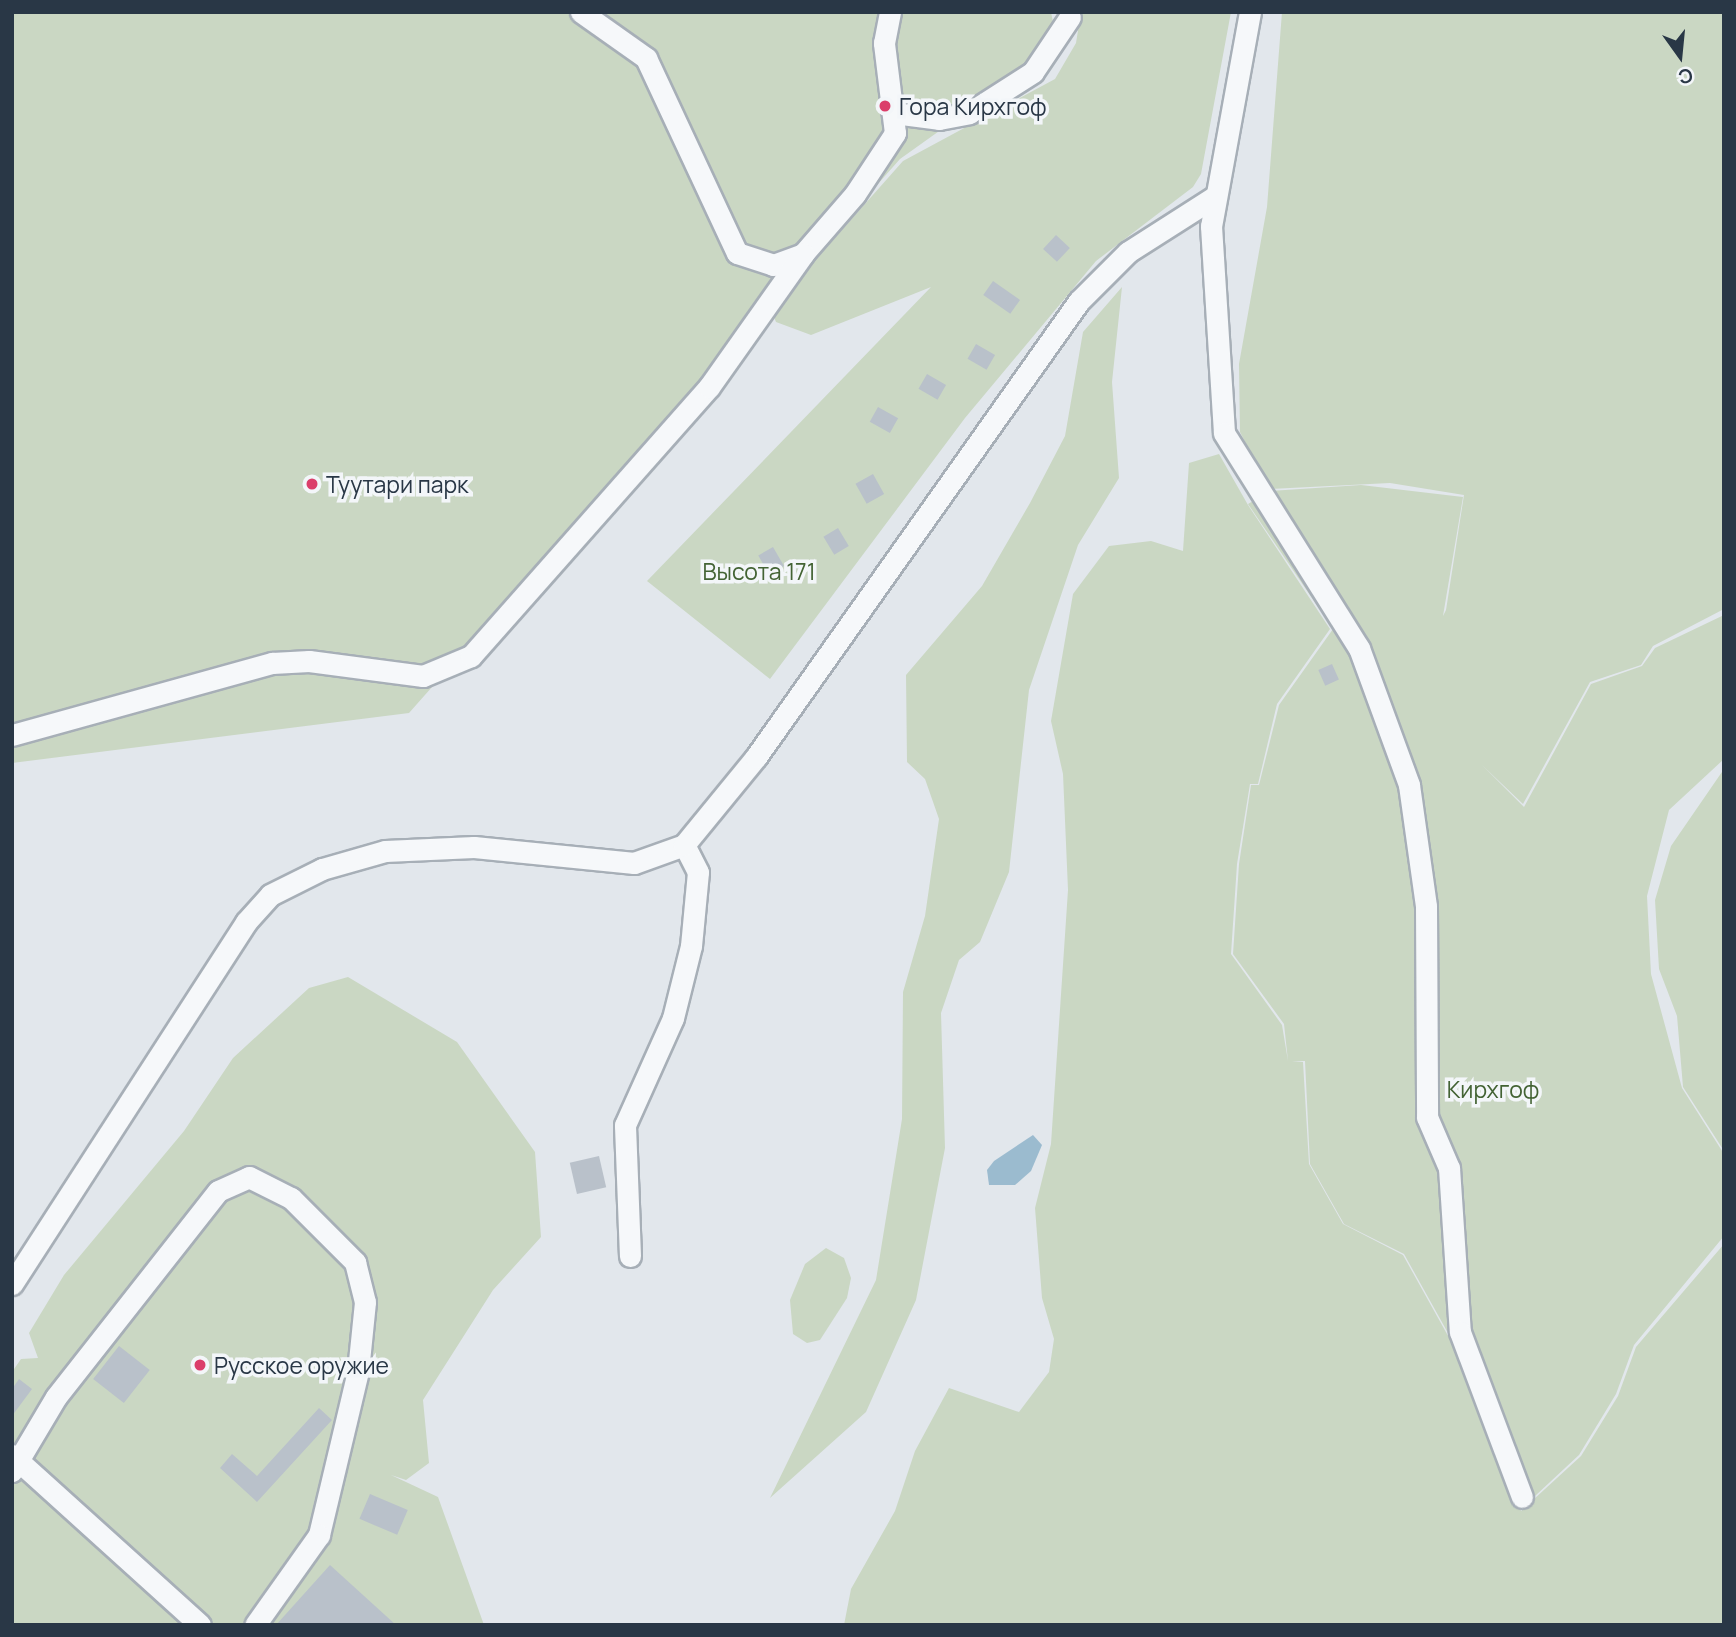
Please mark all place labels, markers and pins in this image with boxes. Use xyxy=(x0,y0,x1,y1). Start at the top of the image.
place label: Гора Кирхгоф xyxy=(899,92,1047,120)
marker: Гора Кирхгоф xyxy=(877,98,893,114)
place label: Туутари парк xyxy=(326,470,469,498)
marker: Туутари парк xyxy=(304,476,320,492)
place label: Русское оружие xyxy=(214,1351,389,1379)
marker: Русское оружие xyxy=(192,1357,208,1373)

